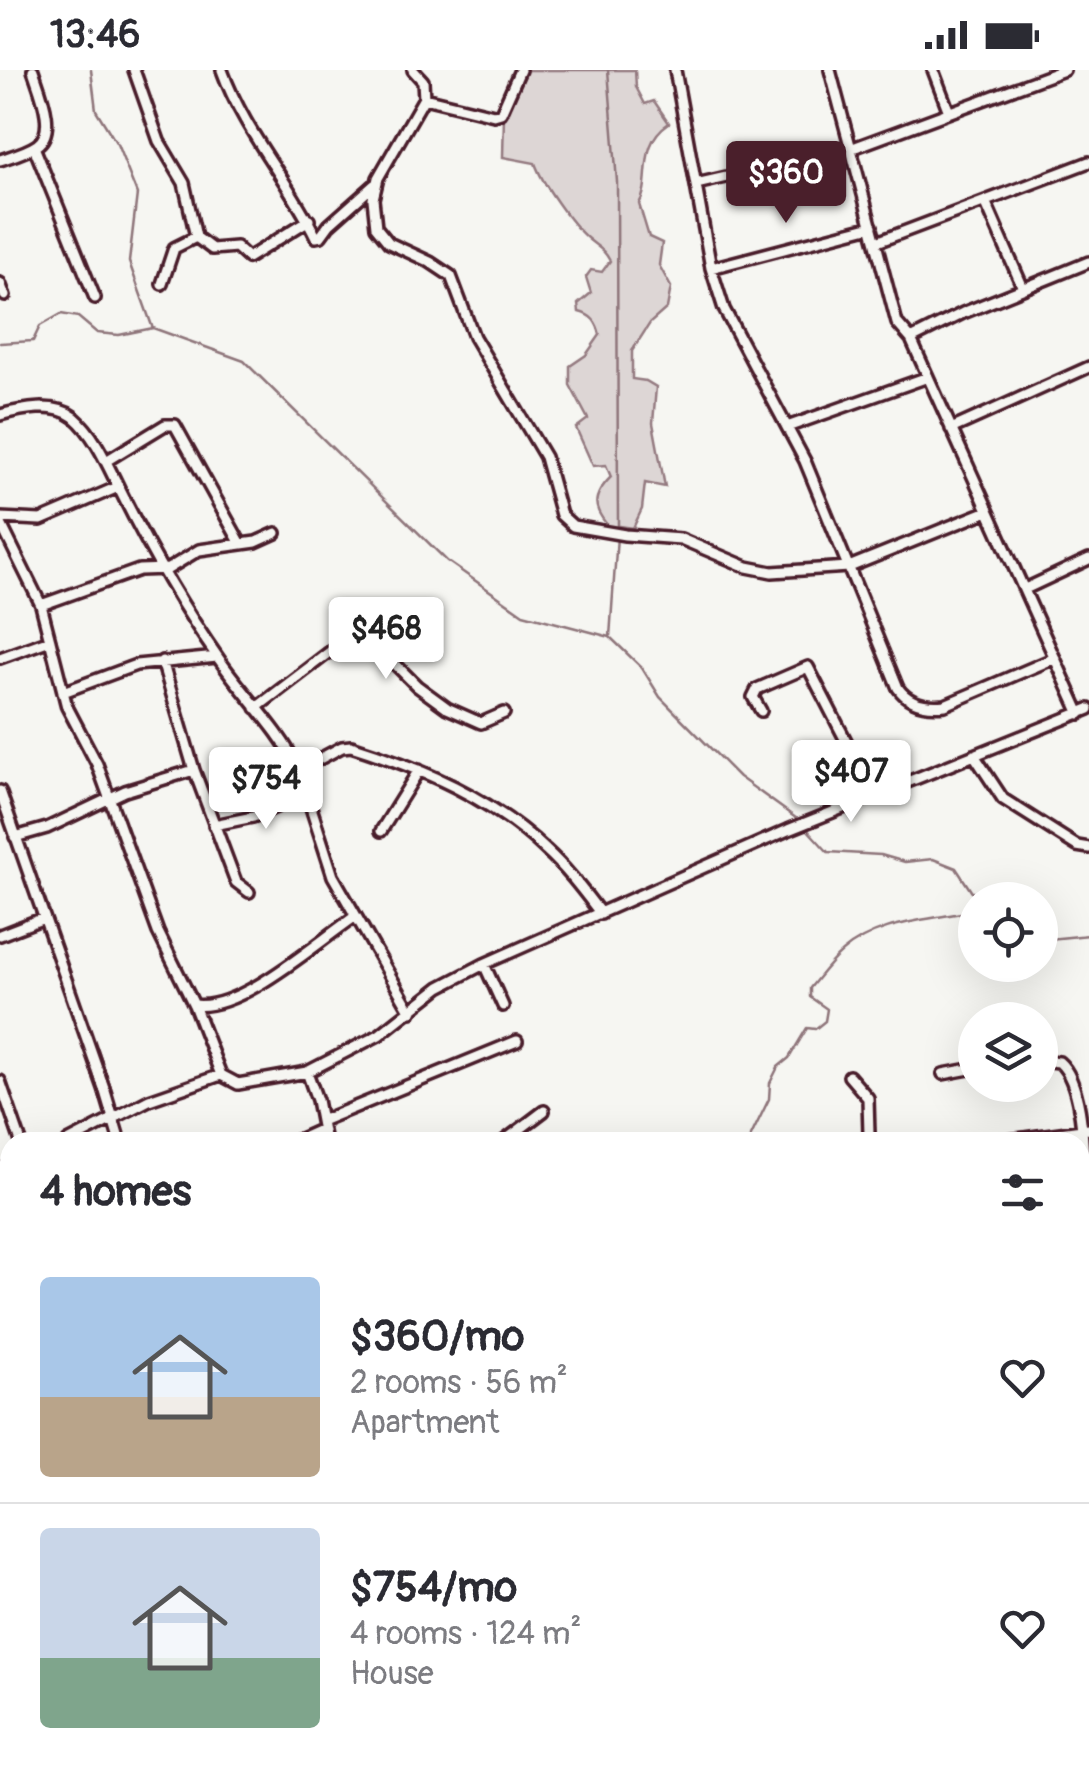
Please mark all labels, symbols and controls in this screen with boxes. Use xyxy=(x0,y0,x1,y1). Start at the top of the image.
text: 13:46 xyxy=(50,11,140,59)
pin: $360 xyxy=(727,141,845,226)
text: $360 xyxy=(748,153,824,193)
pin: $468 xyxy=(327,597,445,682)
text: $468 xyxy=(351,609,421,649)
pin: $407 xyxy=(792,740,910,825)
pin: $754 xyxy=(207,747,325,832)
text: $407 xyxy=(814,752,888,792)
text: $754 xyxy=(231,759,301,799)
map controls xyxy=(958,882,1058,1102)
button: locate xyxy=(958,882,1058,982)
button: layers xyxy=(958,1002,1058,1102)
icon: filters xyxy=(995,1165,1050,1220)
text: 4 homes xyxy=(40,1166,191,1218)
text: $360/mo xyxy=(350,1311,524,1363)
icon: home xyxy=(120,1317,240,1437)
icon: heart xyxy=(995,1350,1050,1405)
text: 2 rooms · 56 m² xyxy=(350,1363,568,1403)
text: Apartment xyxy=(350,1403,499,1443)
text: $754/mo xyxy=(350,1562,517,1614)
icon: home xyxy=(120,1568,240,1688)
icon: heart xyxy=(995,1601,1050,1656)
text: 4 rooms · 124 m² xyxy=(350,1614,581,1654)
text: House xyxy=(350,1654,434,1694)

